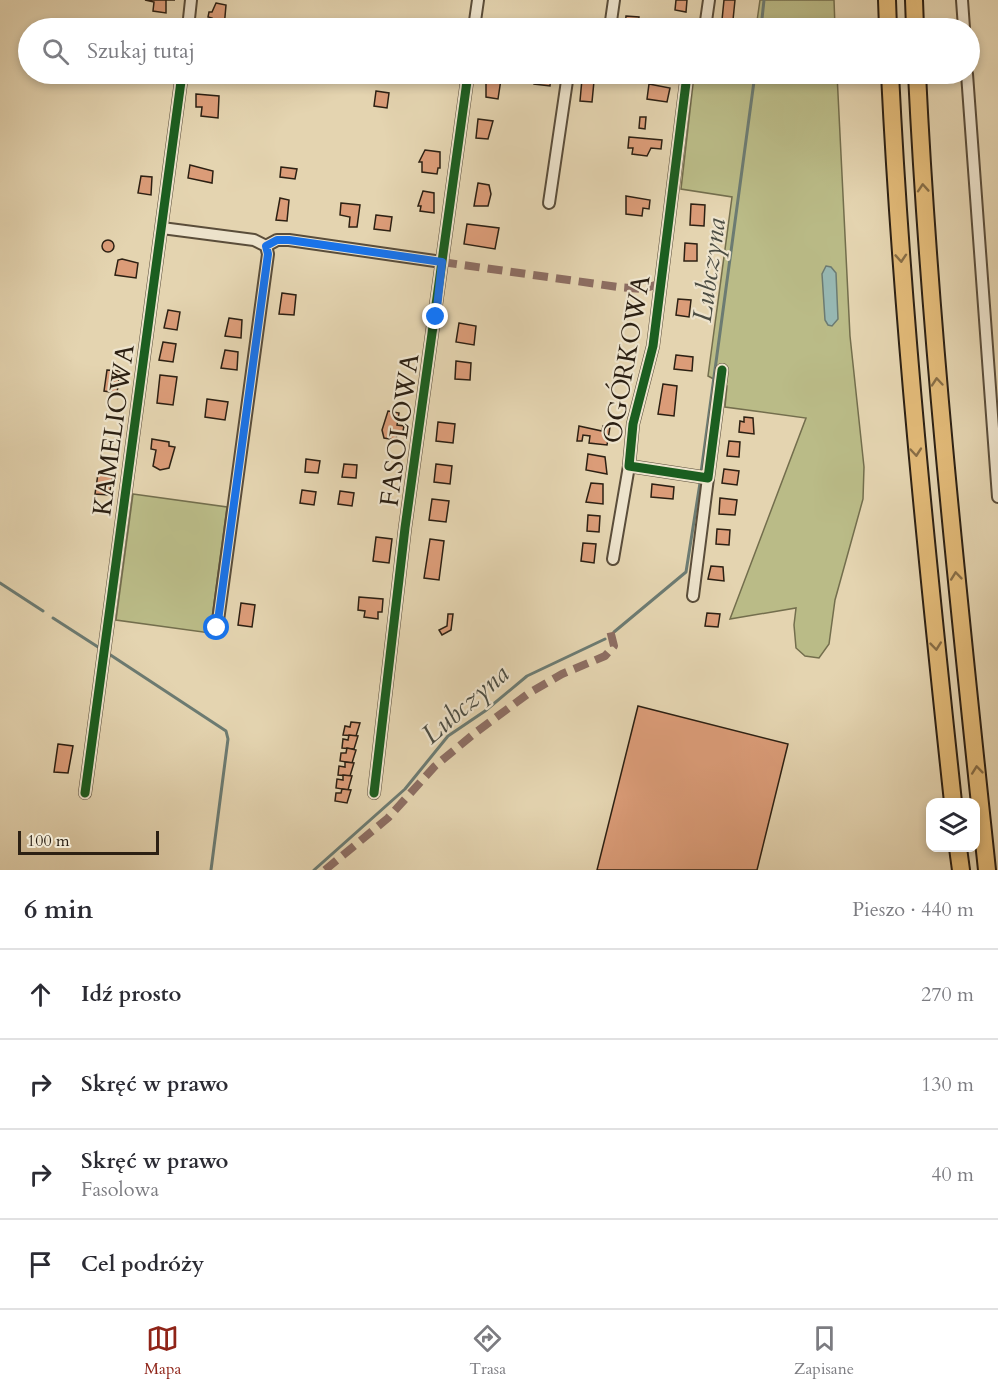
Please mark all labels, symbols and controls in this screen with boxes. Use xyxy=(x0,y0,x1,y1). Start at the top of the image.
search box xyxy=(18,18,980,84)
icon: search xyxy=(39,35,72,68)
text: Szukaj tutaj xyxy=(87,36,195,66)
one-way arrow xyxy=(917,183,930,192)
water label: Lubczyna xyxy=(684,216,735,325)
one-way arrow xyxy=(894,253,907,262)
street label: OGÓRKOWA xyxy=(594,272,659,446)
route end xyxy=(422,303,448,329)
street label: KAMELIOWA xyxy=(84,342,143,518)
street label: FASOLOWA xyxy=(371,351,428,509)
one-way arrow xyxy=(931,378,944,387)
one-way arrow xyxy=(909,448,922,457)
one-way arrow xyxy=(950,572,963,581)
route start xyxy=(203,614,229,640)
one-way arrow xyxy=(930,641,942,651)
water label: Lubczyna xyxy=(414,656,517,753)
one-way arrow xyxy=(971,766,984,775)
map controls xyxy=(926,798,980,852)
button: layers xyxy=(926,798,980,852)
scale bar xyxy=(18,828,159,856)
text: 100 m xyxy=(27,830,69,852)
text: 6 min xyxy=(24,892,93,927)
text: Pieszo · 440 m xyxy=(852,896,974,923)
icon: ahead xyxy=(24,978,57,1011)
text: Idź prosto xyxy=(81,979,181,1009)
text: 270 m xyxy=(921,981,974,1008)
icon: right xyxy=(24,1068,57,1101)
text: Skręć w prawo xyxy=(81,1069,228,1099)
text: 130 m xyxy=(921,1071,974,1098)
text: Skręć w prawo xyxy=(81,1146,228,1176)
icon: right xyxy=(24,1158,57,1191)
text: 40 m xyxy=(931,1161,974,1188)
text: Fasolowa xyxy=(81,1176,159,1203)
icon: arrive xyxy=(24,1248,57,1281)
text: Cel podróży xyxy=(81,1249,204,1279)
tab: Mapa xyxy=(144,1322,181,1380)
tab: Trasa xyxy=(469,1322,506,1380)
tab: Zapisane xyxy=(794,1322,854,1380)

